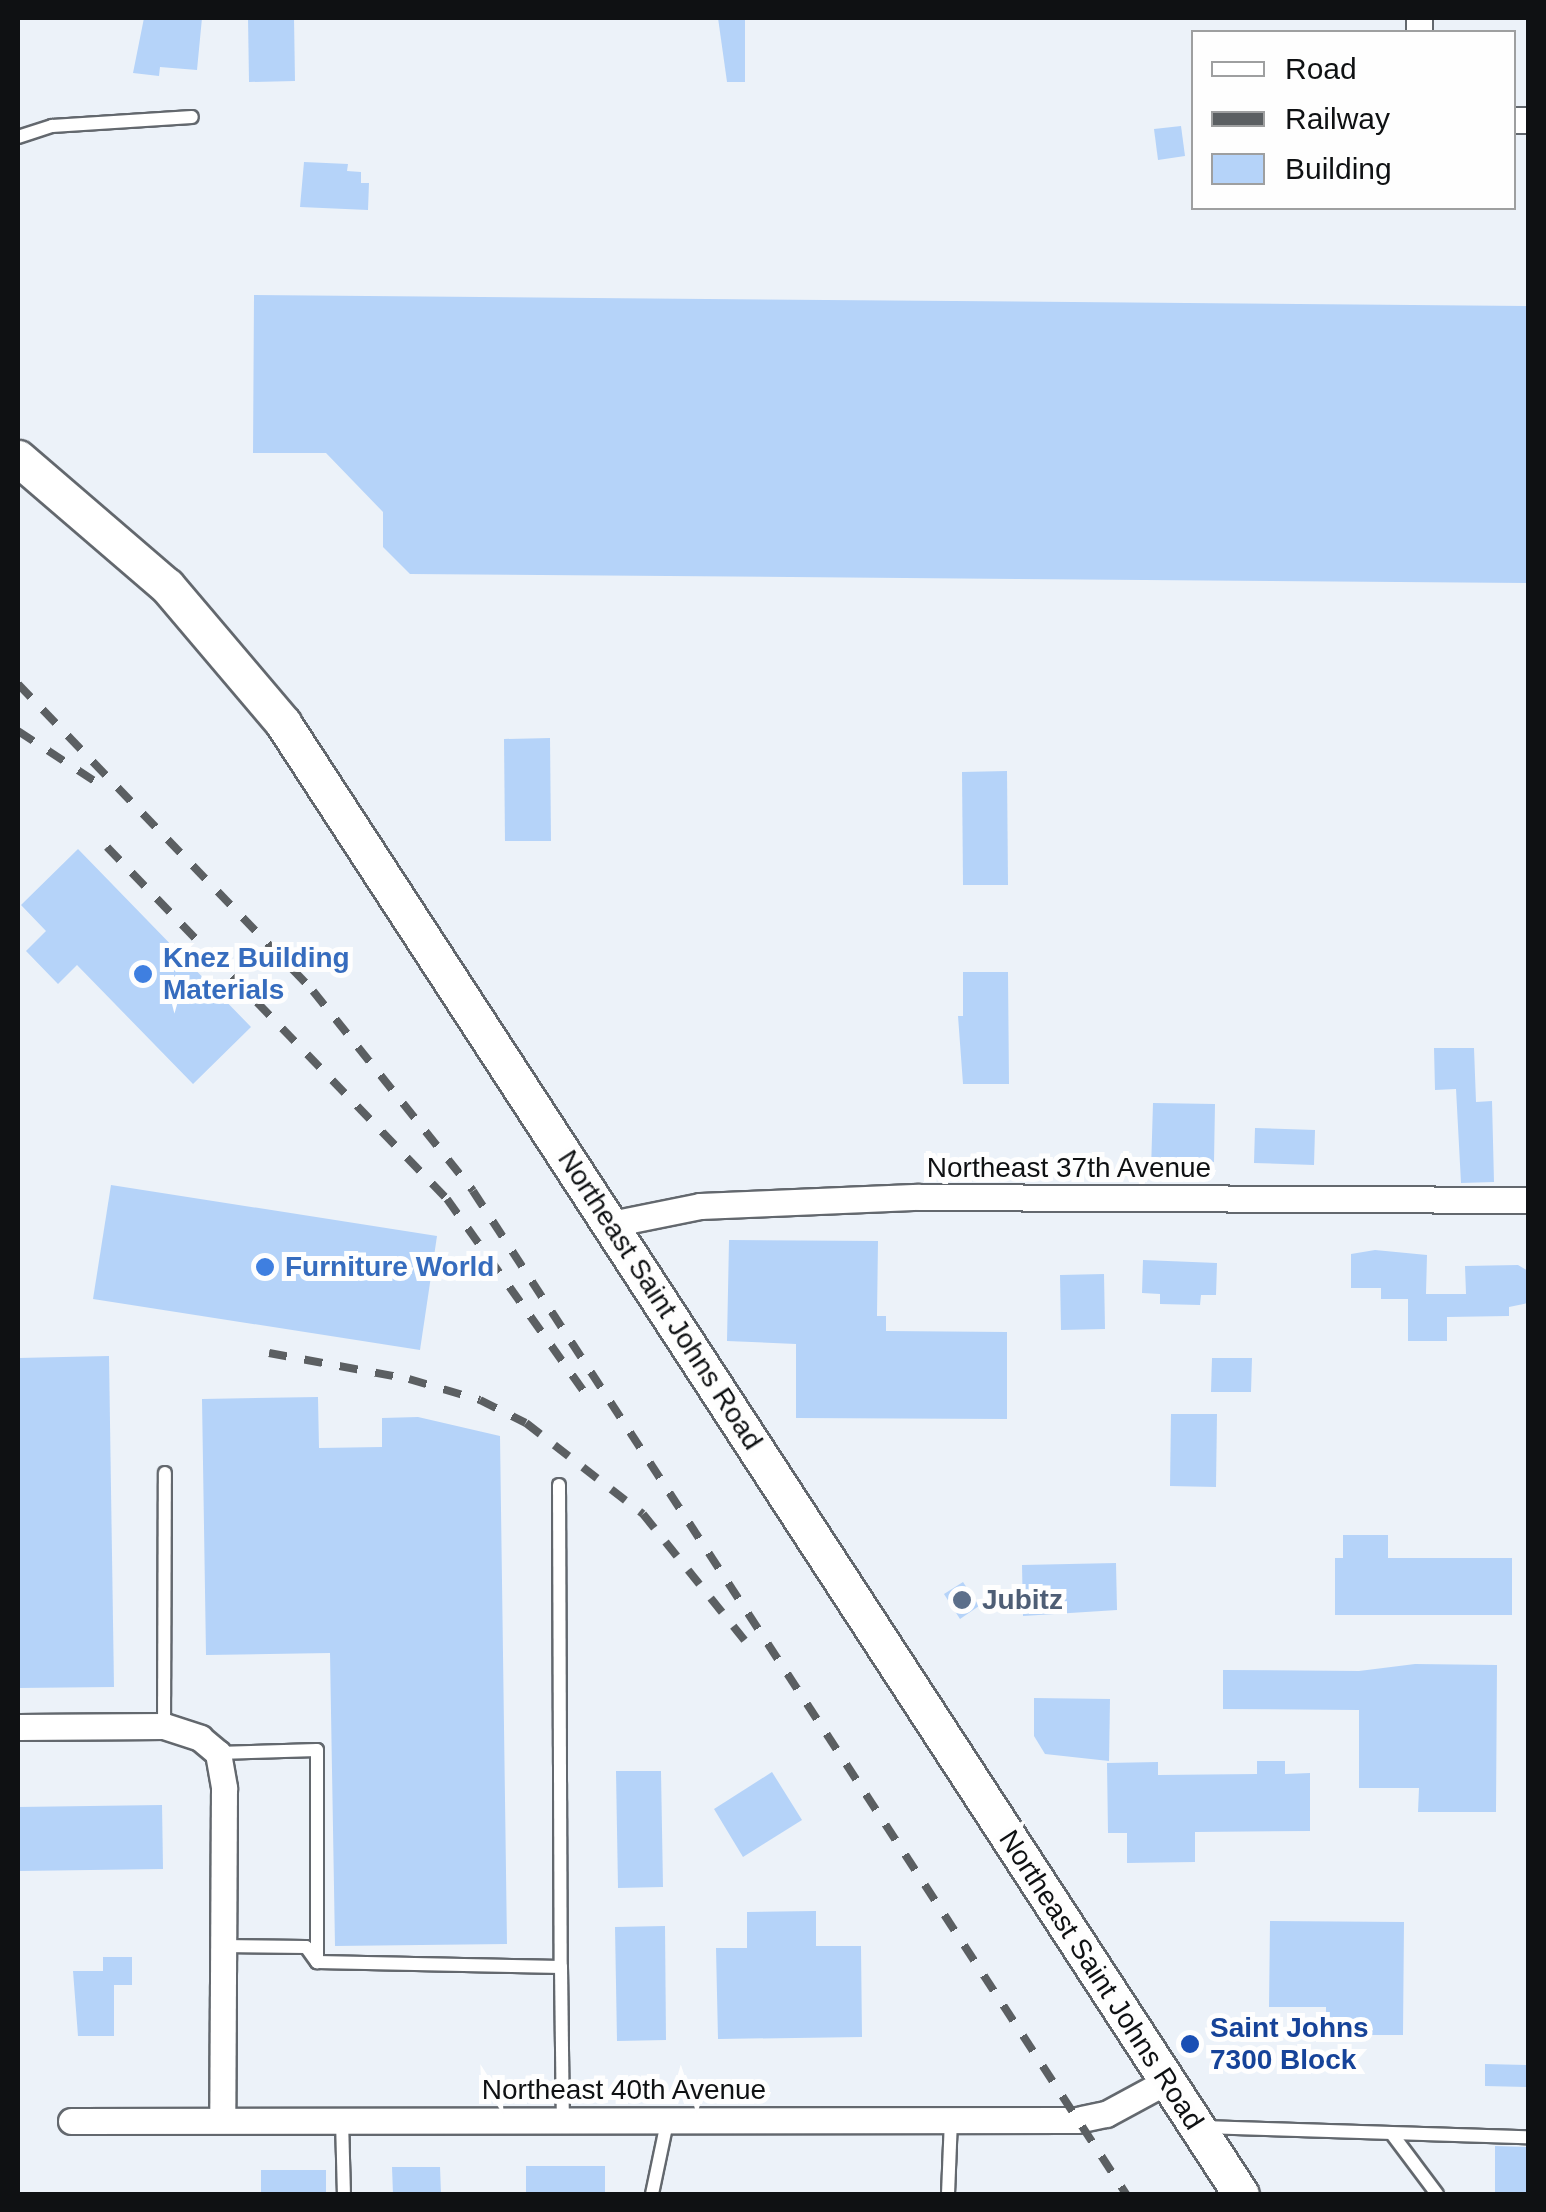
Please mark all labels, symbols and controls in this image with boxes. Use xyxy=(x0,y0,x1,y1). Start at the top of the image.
legend xyxy=(1191,30,1516,210)
text: Road xyxy=(1285,52,1357,85)
text: Railway xyxy=(1285,102,1390,135)
text: Building xyxy=(1285,152,1392,185)
place label: Knez Building Materials xyxy=(163,941,350,1007)
marker: Knez Building Materials xyxy=(132,963,154,985)
street label: Northeast Saint Johns Road xyxy=(551,1144,769,1456)
street label: Northeast 37th Avenue xyxy=(926,1151,1212,1185)
place label: Furniture World xyxy=(285,1250,494,1284)
marker: Furniture World xyxy=(254,1256,276,1278)
place label: Jubitz xyxy=(982,1583,1063,1617)
marker: Jubitz xyxy=(951,1589,973,1611)
street label: Northeast Saint Johns Road xyxy=(992,1824,1210,2136)
place label: Saint Johns 7300 Block xyxy=(1210,2011,1369,2077)
marker: Saint Johns 7300 Block xyxy=(1179,2033,1201,2055)
street label: Northeast 40th Avenue xyxy=(481,2073,767,2107)

